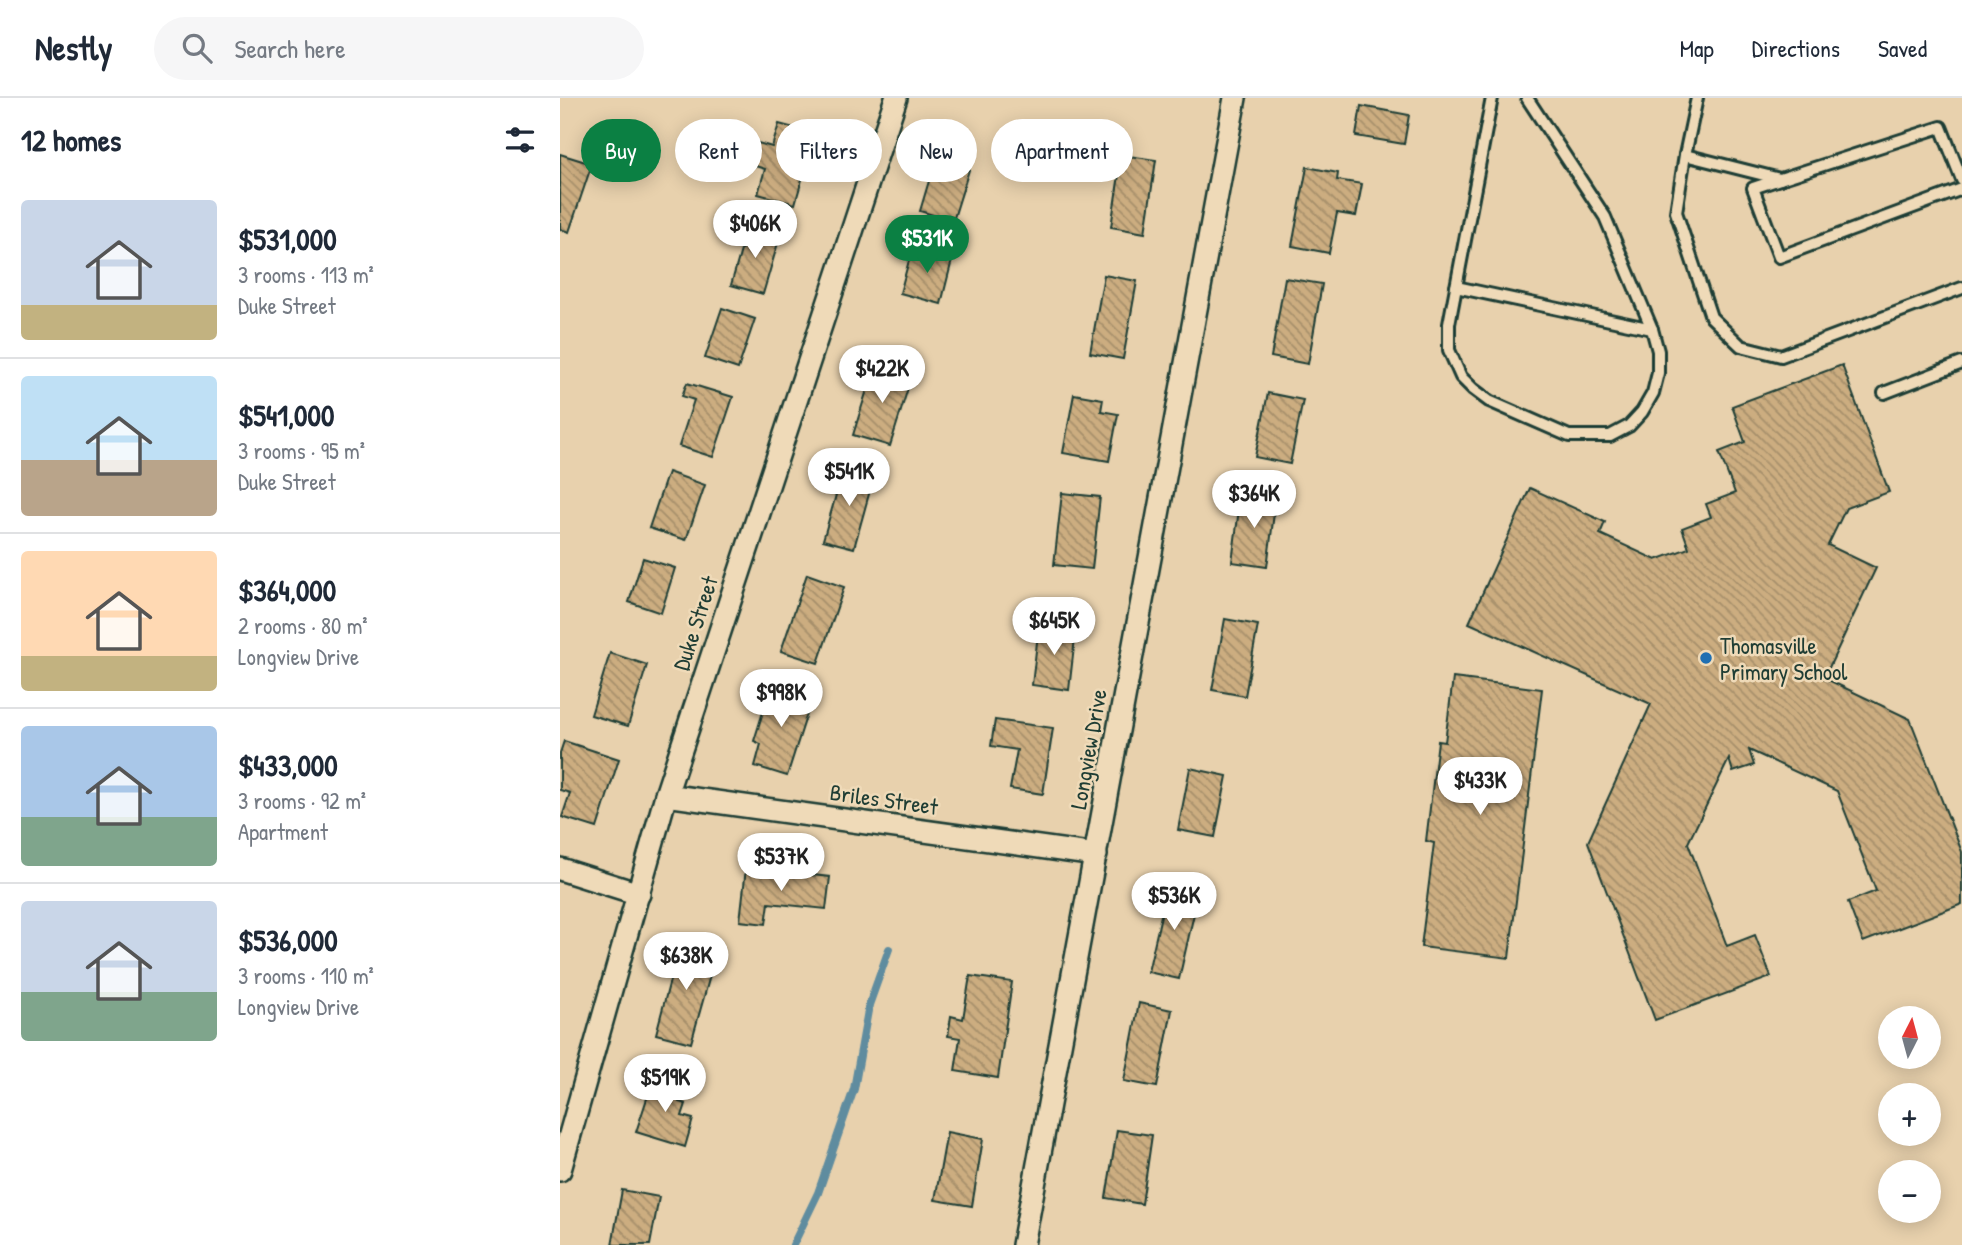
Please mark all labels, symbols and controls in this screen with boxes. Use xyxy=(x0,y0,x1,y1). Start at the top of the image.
search box xyxy=(154,17,644,80)
text: Nestly xyxy=(35,26,112,70)
icon: search xyxy=(178,29,216,67)
text: Search here xyxy=(234,31,346,66)
text: Map xyxy=(1680,32,1714,64)
text: Directions xyxy=(1752,32,1840,64)
text: Saved xyxy=(1878,32,1927,64)
chip: Buy xyxy=(581,119,661,182)
chip: Rent xyxy=(675,119,762,182)
chip: Filters xyxy=(776,119,882,182)
chip: New xyxy=(896,119,977,182)
chip: Apartment xyxy=(991,119,1133,182)
text: 12 homes xyxy=(21,120,121,160)
icon: filters xyxy=(501,121,539,159)
pin: $406K xyxy=(706,200,804,260)
text: $406K xyxy=(729,207,781,238)
pin: $531K xyxy=(878,216,976,275)
text: $531,000 xyxy=(238,219,337,259)
text: $531K xyxy=(901,222,953,253)
icon: home xyxy=(77,228,161,312)
text: 3 rooms · 113 m² xyxy=(238,259,374,290)
text: Duke Street xyxy=(238,290,336,321)
pin: $422K xyxy=(833,345,931,405)
text: $422K xyxy=(855,352,909,383)
text: $541,000 xyxy=(238,395,334,435)
icon: home xyxy=(77,404,161,488)
text: 3 rooms · 95 m² xyxy=(238,435,365,466)
pin: $541K xyxy=(800,448,898,508)
text: $541K xyxy=(824,455,874,486)
text: Duke Street xyxy=(238,466,336,497)
pin: $364K xyxy=(1205,470,1303,530)
text: $364K xyxy=(1228,477,1280,508)
text: $364,000 xyxy=(238,570,336,610)
street label: Duke Street xyxy=(665,571,725,674)
icon: home xyxy=(77,579,161,663)
pin: $645K xyxy=(1005,598,1103,657)
text: $645K xyxy=(1028,604,1080,635)
text: 2 rooms · 80 m² xyxy=(238,610,368,641)
place label: Thomasville Primary School xyxy=(1720,630,1848,687)
text: Longview Drive xyxy=(238,641,359,672)
marker: Thomasville Primary School xyxy=(1698,650,1714,666)
pin: $998K xyxy=(732,670,830,729)
text: $998K xyxy=(756,676,806,707)
street label: Longview Drive xyxy=(1062,687,1114,811)
text: $433,000 xyxy=(238,745,338,785)
icon: home xyxy=(77,754,161,838)
pin: $433K xyxy=(1431,758,1529,817)
text: $433K xyxy=(1454,764,1506,795)
street label: Briles Street xyxy=(828,776,941,822)
text: 3 rooms · 92 m² xyxy=(238,785,366,816)
text: Apartment xyxy=(238,816,328,847)
pin: $537K xyxy=(732,834,830,893)
text: $537K xyxy=(753,840,809,871)
pin: $536K xyxy=(1125,872,1223,932)
text: $536K xyxy=(1148,879,1200,910)
text: $536,000 xyxy=(238,920,338,960)
icon: home xyxy=(77,929,161,1013)
pin: $638K xyxy=(637,932,735,992)
text: $638K xyxy=(659,939,713,970)
text: 3 rooms · 110 m² xyxy=(238,960,374,991)
text: Longview Drive xyxy=(238,991,359,1022)
north arrow xyxy=(1878,1006,1941,1069)
map controls xyxy=(1878,1006,1941,1223)
pin: $519K xyxy=(616,1054,714,1114)
text: $519K xyxy=(640,1061,690,1092)
button: + xyxy=(1878,1083,1941,1146)
button: − xyxy=(1878,1160,1941,1223)

